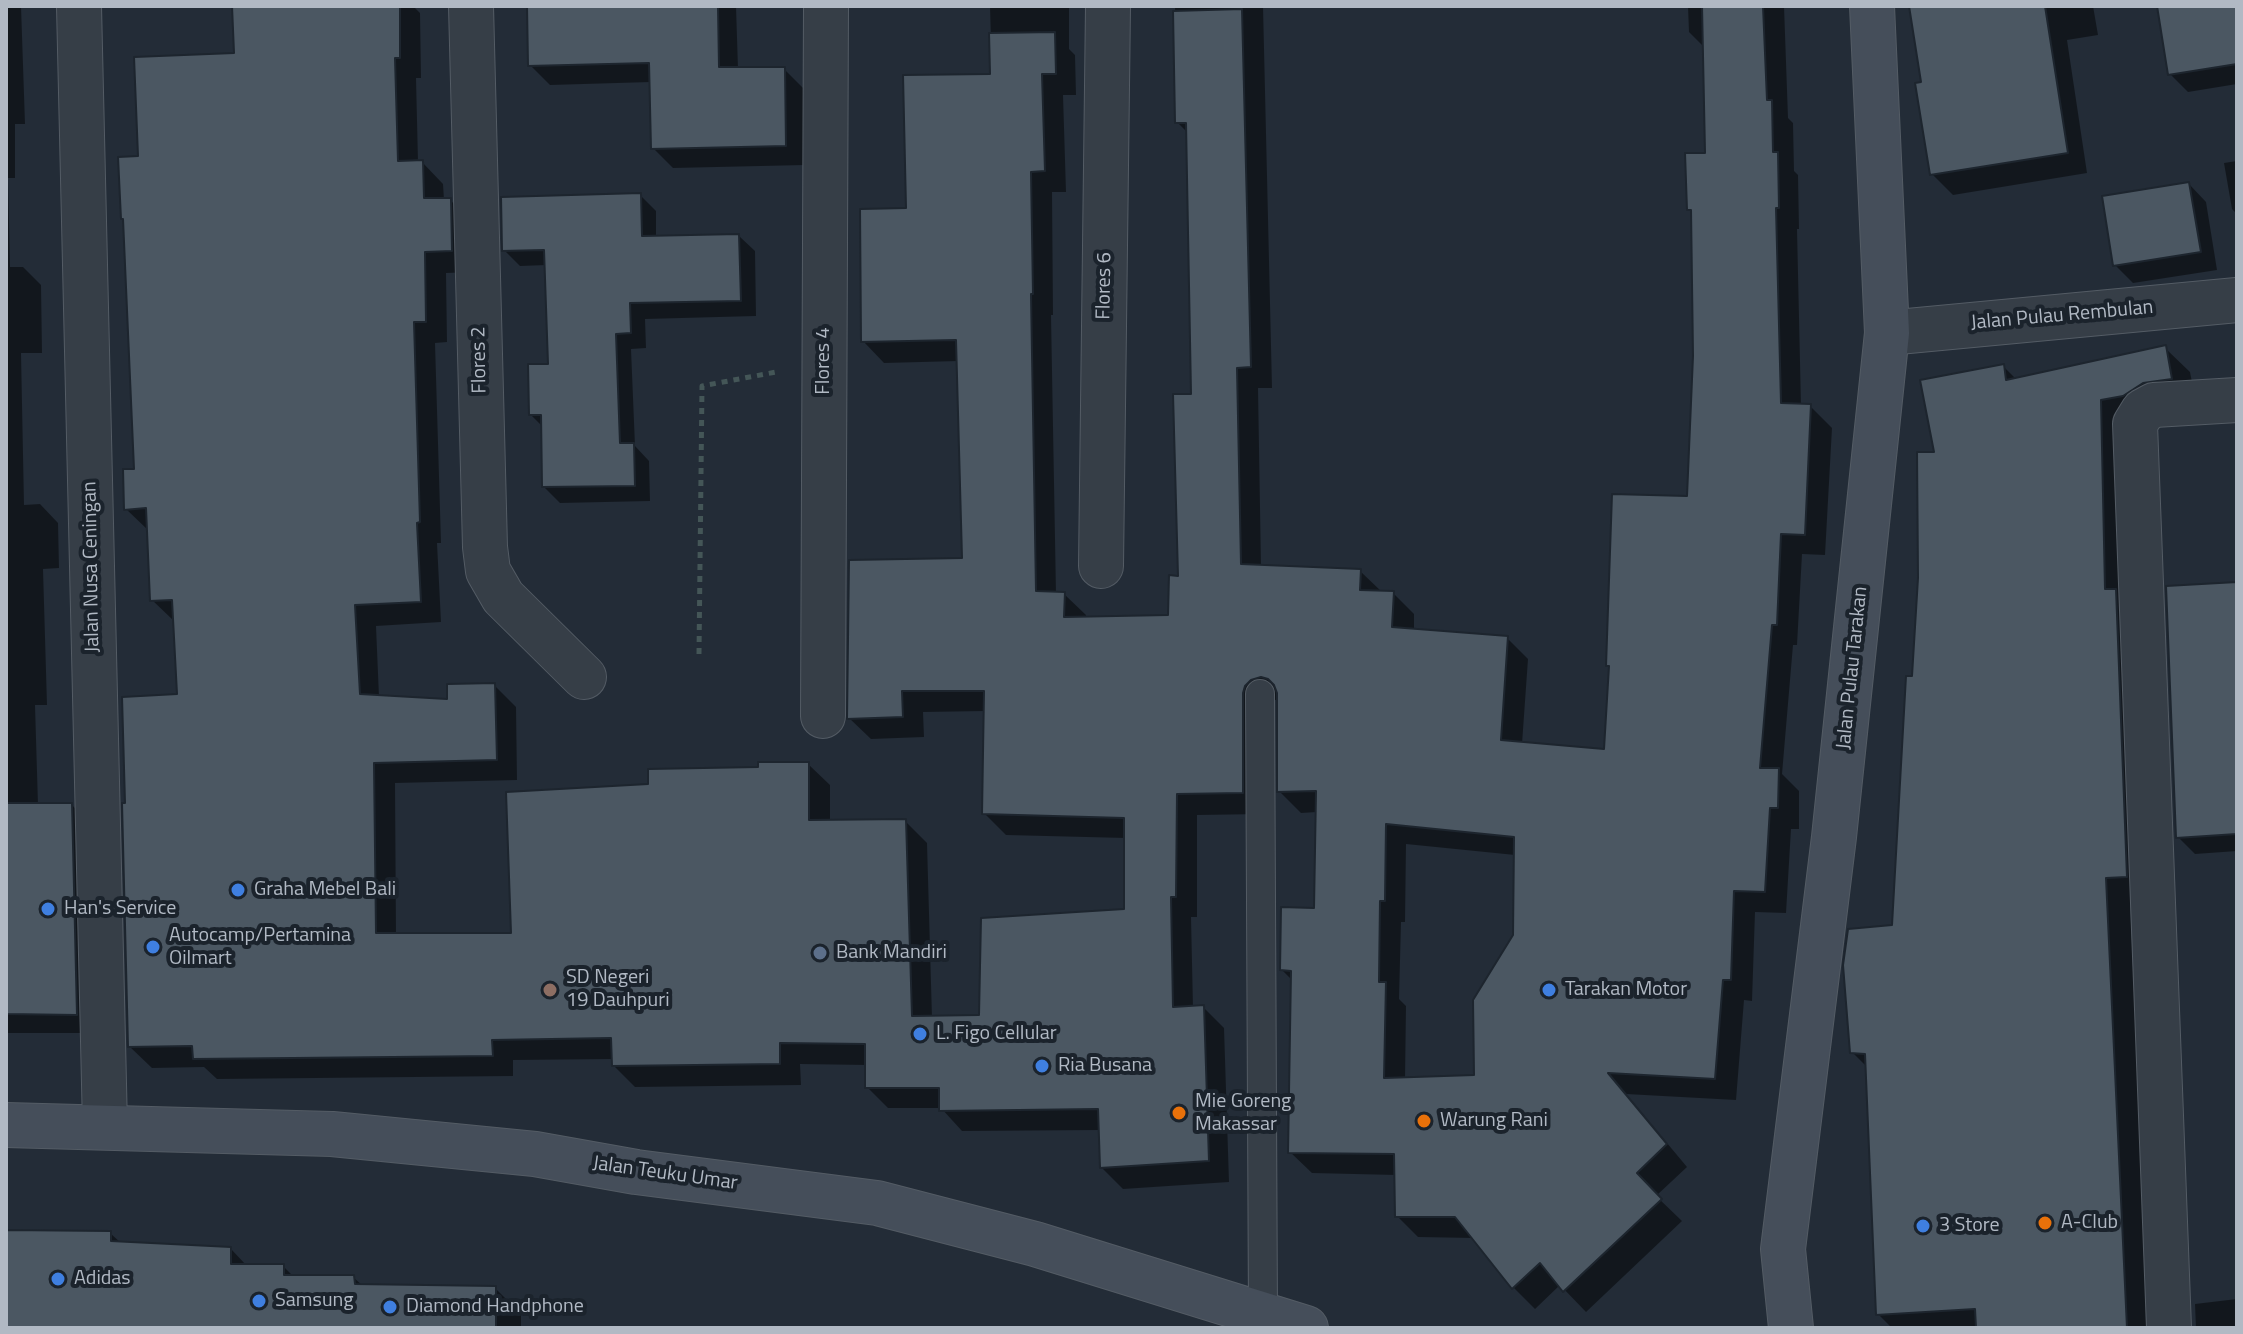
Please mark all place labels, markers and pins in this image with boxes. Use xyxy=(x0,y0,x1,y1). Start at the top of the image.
place label: Graha Mebel Bali xyxy=(254,878,396,902)
marker: Graha Mebel Bali xyxy=(229,881,247,899)
place label: Han's Service xyxy=(64,897,176,921)
marker: Han's Service xyxy=(39,900,57,918)
place label: Autocamp/Pertamina Oilmart xyxy=(169,924,351,971)
marker: Autocamp/Pertamina Oilmart xyxy=(144,938,162,956)
place label: Bank Mandiri xyxy=(836,941,947,965)
marker: Bank Mandiri xyxy=(811,944,829,962)
place label: SD Negeri 19 Dauhpuri xyxy=(566,966,670,1013)
place label: Tarakan Motor xyxy=(1565,978,1687,1002)
marker: SD Negeri 19 Dauhpuri xyxy=(541,981,559,999)
marker: Tarakan Motor xyxy=(1540,981,1558,999)
place label: L. Figo Cellular xyxy=(936,1022,1057,1046)
marker: L. Figo Cellular xyxy=(911,1025,929,1043)
place label: Ria Busana xyxy=(1058,1054,1152,1078)
marker: Ria Busana xyxy=(1033,1057,1051,1075)
place label: Mie Goreng Makassar xyxy=(1195,1090,1291,1137)
marker: Mie Goreng Makassar xyxy=(1170,1104,1188,1122)
place label: Warung Rani xyxy=(1440,1109,1548,1133)
marker: Warung Rani xyxy=(1415,1112,1433,1130)
place label: A-Club xyxy=(2061,1211,2118,1235)
place label: 3 Store xyxy=(1939,1214,2000,1238)
marker: A-Club xyxy=(2036,1214,2054,1232)
marker: 3 Store xyxy=(1914,1217,1932,1235)
place label: Adidas xyxy=(74,1267,131,1291)
marker: Adidas xyxy=(49,1270,67,1288)
place label: Samsung xyxy=(275,1289,354,1313)
marker: Samsung xyxy=(250,1292,268,1310)
place label: Diamond Handphone xyxy=(406,1295,584,1319)
marker: Diamond Handphone xyxy=(381,1298,399,1316)

